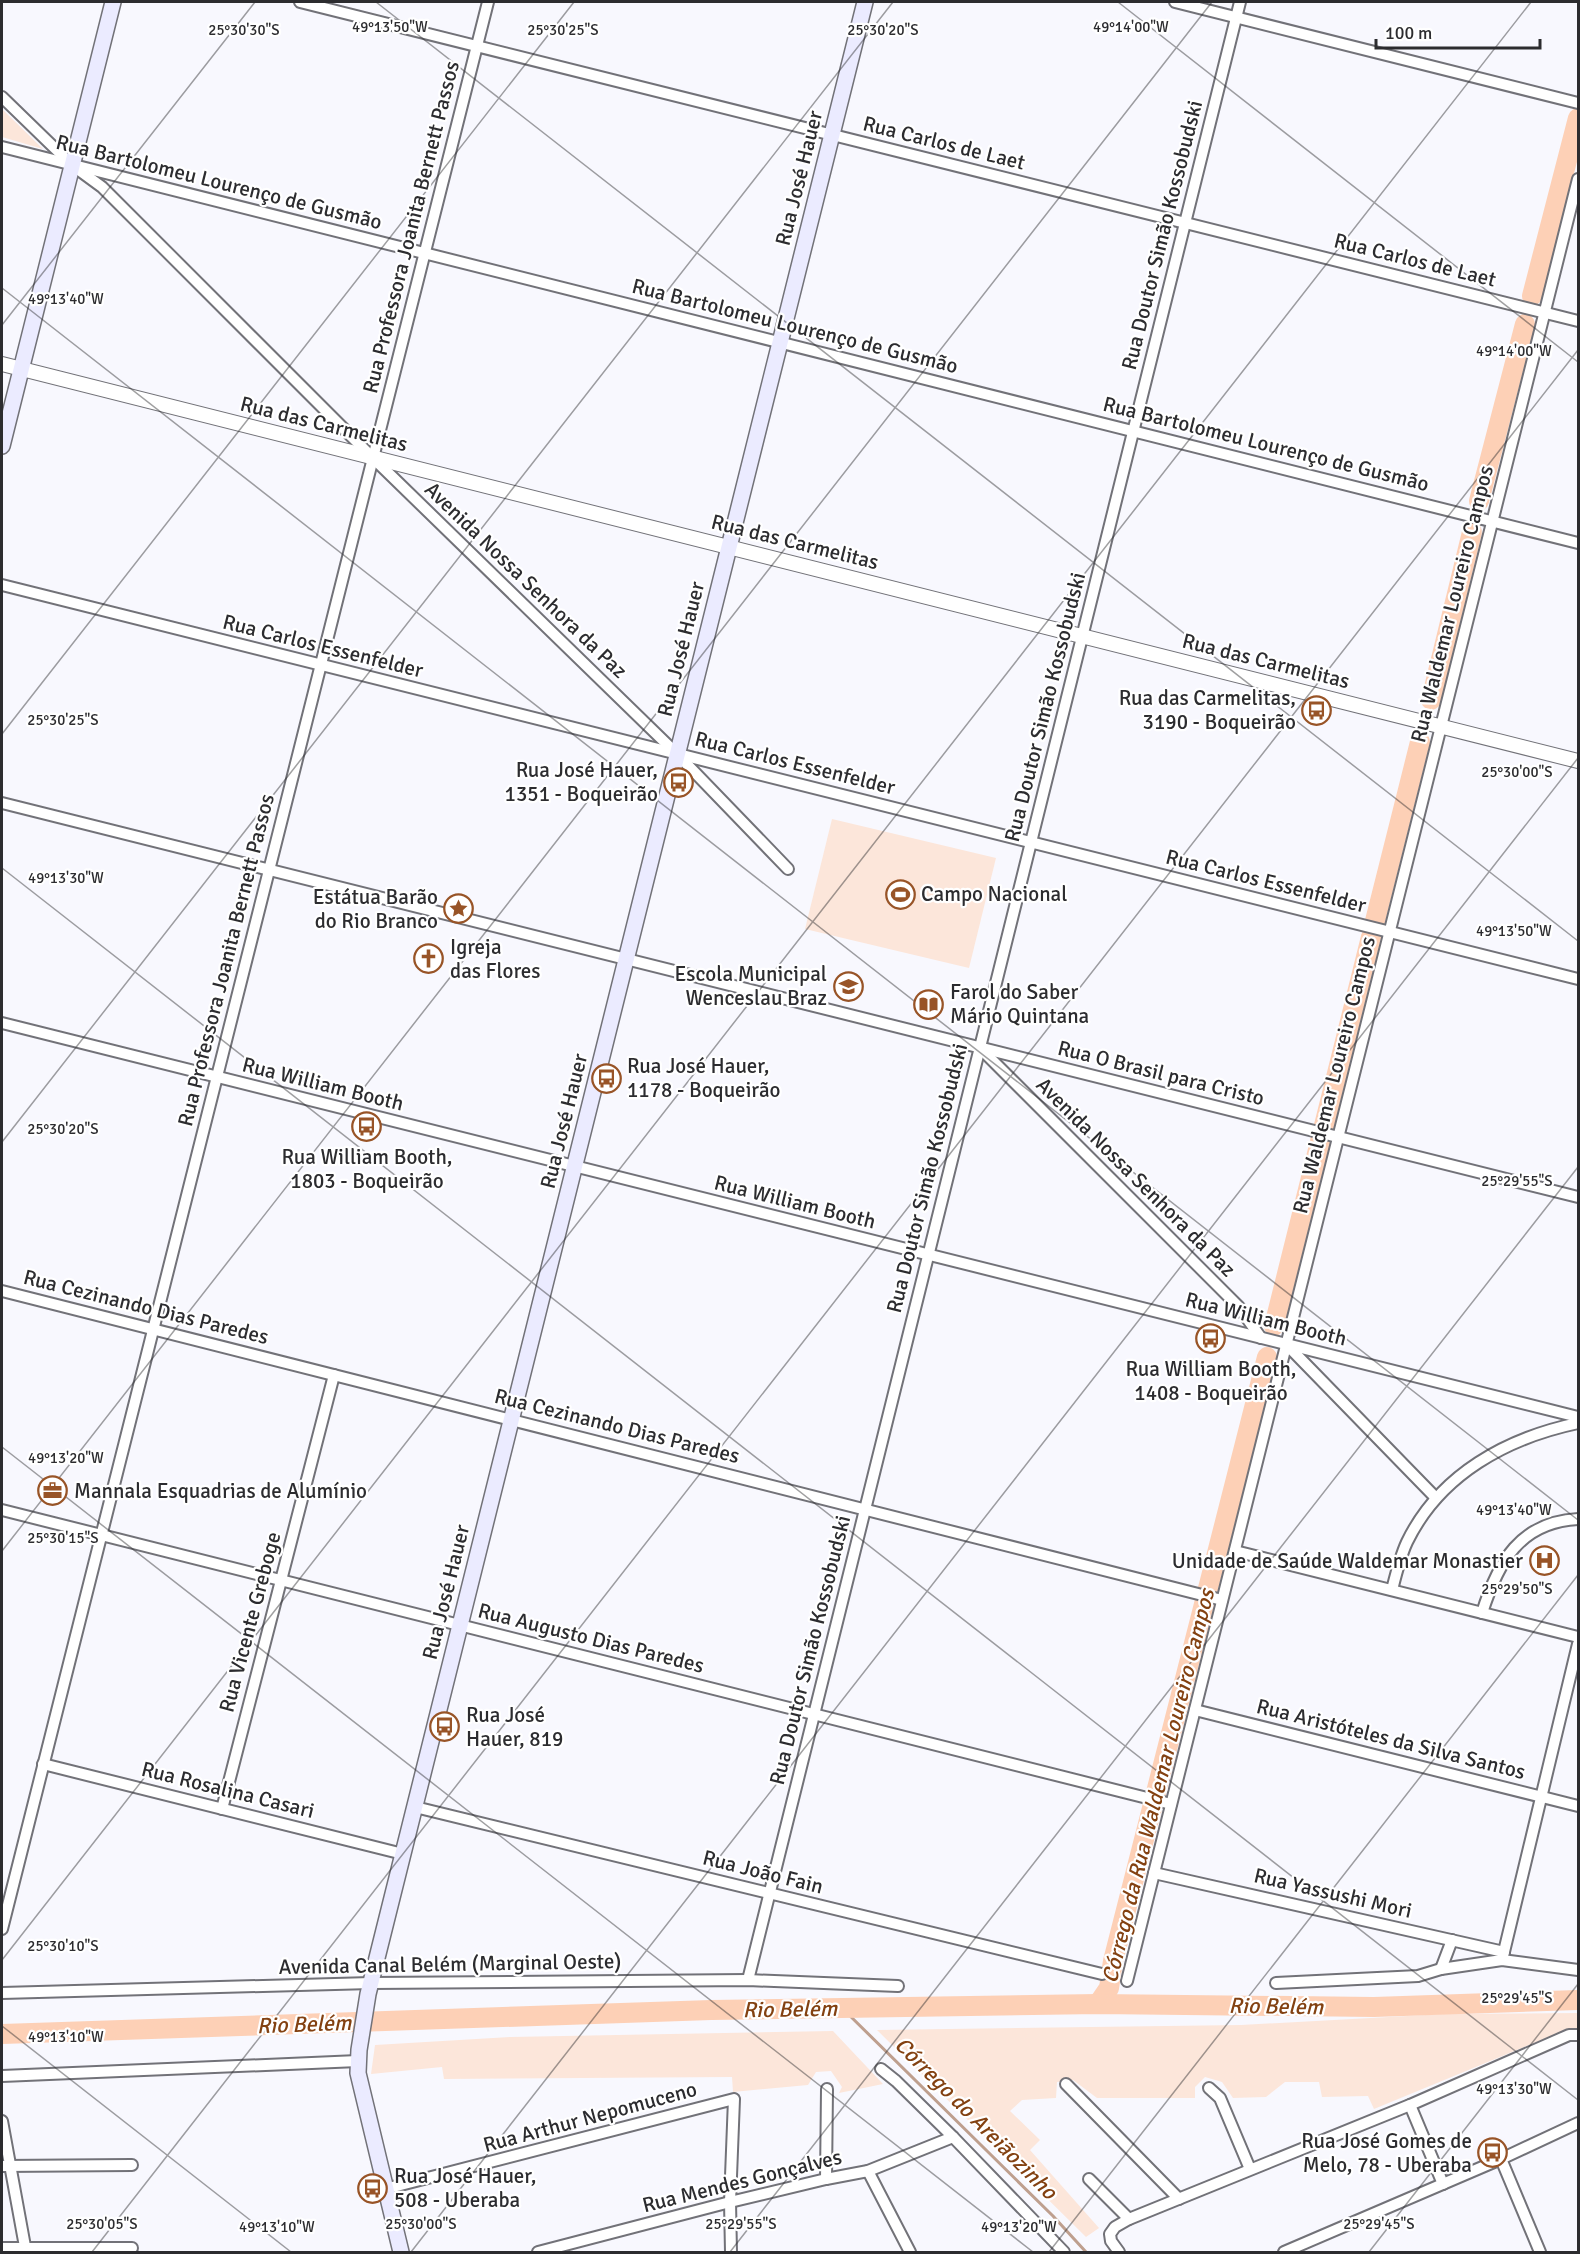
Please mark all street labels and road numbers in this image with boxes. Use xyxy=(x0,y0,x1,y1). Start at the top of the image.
street label: Rua Professora Joanita Bernett Passos xyxy=(357,58,465,396)
street label: Rua Doutor Simão Kossobudski xyxy=(1116,98,1208,372)
street label: Rua José Hauer xyxy=(770,108,828,248)
street label: Rua Carlos de Laet xyxy=(860,110,1028,176)
street label: Rua Bartolomeu Lourenço de Gusmão xyxy=(53,129,385,235)
street label: Rua Carlos de Laet xyxy=(1331,227,1499,293)
street label: Rua Bartolomeu Lourenço de Gusmão xyxy=(629,273,961,379)
street label: Rua das Carmelitas xyxy=(238,391,410,457)
street label: Rua Bartolomeu Lourenço de Gusmão xyxy=(1100,391,1432,497)
street label: Rua Waldemar Loureiro Campos xyxy=(1405,463,1499,745)
street label: Avenida Nossa Senhora da Paz xyxy=(419,476,633,684)
street label: Rua das Carmelitas xyxy=(709,509,881,575)
street label: Rua Doutor Simão Kossobudski xyxy=(999,570,1091,844)
street label: Rua José Hauer xyxy=(652,579,710,719)
street label: Rua Carlos Essenfelder xyxy=(220,609,426,684)
street label: Rua das Carmelitas xyxy=(1180,628,1352,694)
street label: Rua Carlos Essenfelder xyxy=(692,726,898,801)
street label: Rua Professora Joanita Bernett Passos xyxy=(172,791,280,1129)
street label: Rua Carlos Essenfelder xyxy=(1163,844,1369,919)
street label: Rua Waldemar Loureiro Campos xyxy=(1287,934,1381,1216)
street label: Rua O Brasil para Cristo xyxy=(1055,1035,1267,1111)
street label: Rua Doutor Simão Kossobudski xyxy=(881,1041,973,1315)
street label: Rua William Booth xyxy=(240,1051,406,1117)
street label: Rua José Hauer xyxy=(535,1051,593,1191)
street label: Avenida Nossa Senhora da Paz xyxy=(1031,1072,1241,1282)
street label: Rua William Booth xyxy=(712,1169,878,1235)
street label: Rua Cezinando Dias Paredes xyxy=(21,1264,271,1350)
street label: Rua William Booth xyxy=(1183,1286,1349,1352)
street label: Rua Cezinando Dias Paredes xyxy=(492,1383,742,1469)
street label: Rua Doutor Simão Kossobudski xyxy=(764,1513,856,1787)
street label: Rua José Hauer xyxy=(417,1522,475,1662)
street label: Rua Vicente Greboge xyxy=(213,1529,287,1715)
street label: Rua Augusto Dias Paredes xyxy=(475,1597,707,1679)
street label: Rua Aristóteles da Silva Santos xyxy=(1254,1693,1528,1785)
street label: Rua Rosalina Casari xyxy=(139,1756,317,1824)
street label: Rua João Fain xyxy=(700,1844,826,1900)
street label: Rua Yassushi Mori xyxy=(1251,1862,1415,1924)
street label: Avenida Canal Belém (Marginal Oeste) xyxy=(278,1948,622,1980)
street label: Rua Arthur Nepomuceno xyxy=(480,2076,700,2158)
street label: Rua Mendes Gonçalves xyxy=(640,2144,844,2218)

